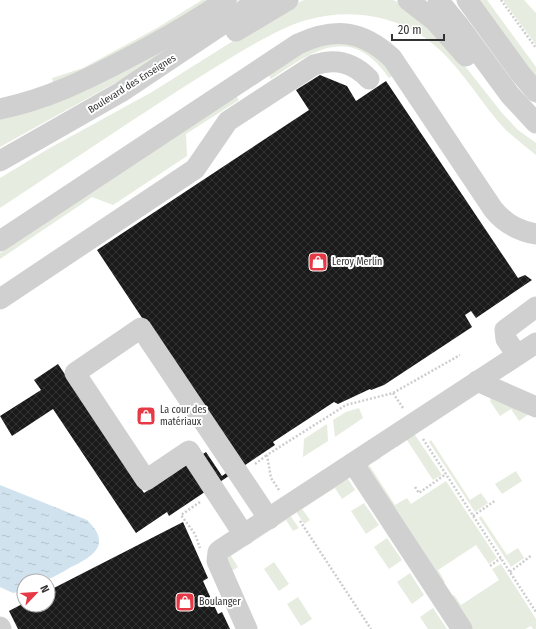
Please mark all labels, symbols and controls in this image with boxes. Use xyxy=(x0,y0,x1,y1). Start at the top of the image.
scale bar xyxy=(392,16,444,42)
text: 20 m xyxy=(398,23,422,37)
street label: Boulevard des Enseignes xyxy=(86,52,178,116)
shop icon: Leroy Merlin xyxy=(307,251,329,273)
place label: Leroy Merlin xyxy=(332,256,382,268)
place label: La cour des matériaux xyxy=(160,404,207,428)
shop icon: La cour des matériaux xyxy=(135,405,157,427)
north arrow xyxy=(16,573,56,613)
text: N xyxy=(37,583,52,595)
shop icon: Boulanger xyxy=(174,591,196,613)
place label: Boulanger xyxy=(199,596,241,608)

